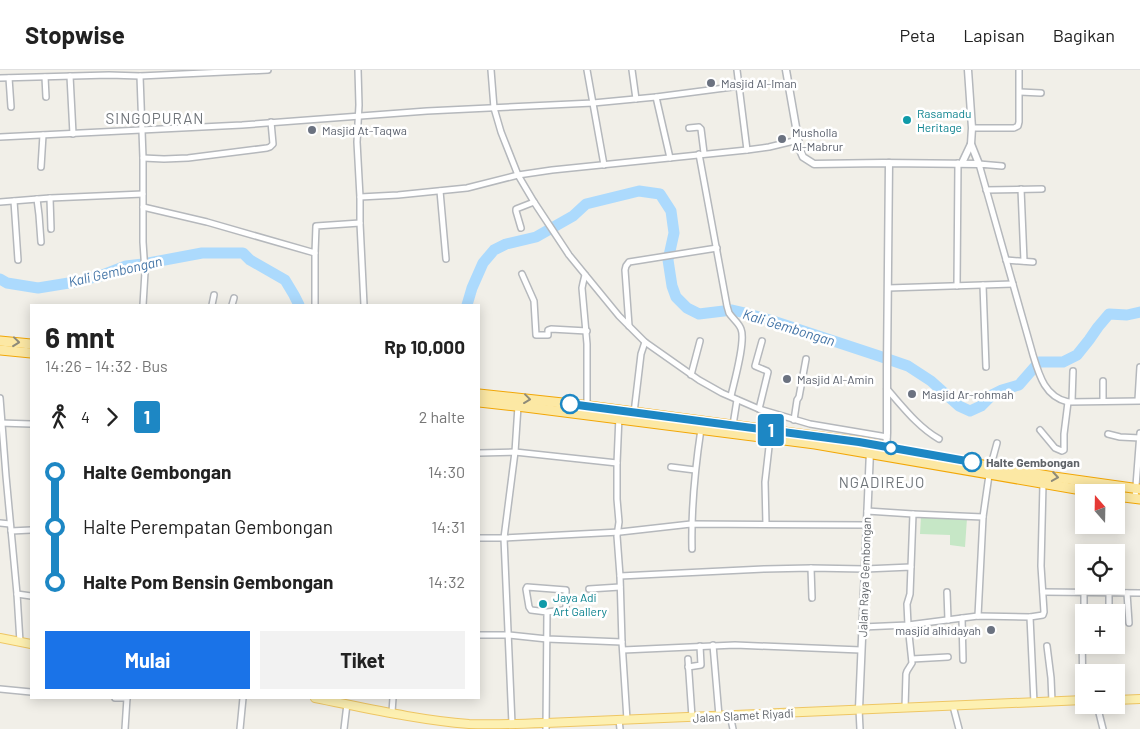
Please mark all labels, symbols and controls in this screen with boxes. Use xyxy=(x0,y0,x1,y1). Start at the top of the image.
text: Stopwise xyxy=(25,20,125,49)
text: Peta xyxy=(900,24,935,46)
text: Lapisan xyxy=(963,24,1025,46)
text: Bagikan xyxy=(1053,24,1115,46)
place label: Masjid Al-Iman xyxy=(721,76,797,90)
marker: Masjid Al-Iman xyxy=(705,77,717,89)
place label: Rasamadu Heritage xyxy=(917,106,971,134)
district label: SINGOPURAN xyxy=(106,109,204,127)
marker: Rasamadu Heritage xyxy=(901,114,913,126)
place label: Masjid At-Taqwa xyxy=(322,123,407,137)
marker: Masjid At-Taqwa xyxy=(306,124,318,136)
place label: Musholla Al-Mabrur xyxy=(792,125,844,153)
marker: Musholla Al-Mabrur xyxy=(776,133,788,145)
water label: Kali Gembongan xyxy=(66,252,164,290)
water label: Kali Gembongan xyxy=(741,305,837,349)
text: 6 mnt xyxy=(45,320,115,354)
text: Rp 10,000 xyxy=(384,335,465,358)
one-way arrow xyxy=(12,336,20,347)
text: 14:26 – 14:32 · Bus xyxy=(45,356,168,375)
place label: Masjid Al-Amin xyxy=(797,372,874,386)
marker: Masjid Al-Amin xyxy=(781,373,793,385)
place label: Masjid Ar-rohmah xyxy=(922,387,1014,401)
marker: Masjid Ar-rohmah xyxy=(906,388,918,400)
one-way arrow xyxy=(524,393,532,404)
unlabelled marker xyxy=(560,394,580,414)
icon: walk xyxy=(45,403,73,431)
icon: forward xyxy=(98,403,126,431)
text: 1 xyxy=(144,406,150,428)
text: 4 xyxy=(81,407,90,426)
text: 2 halte xyxy=(419,407,465,426)
line badge: 1 xyxy=(755,414,787,446)
text: 1 xyxy=(768,419,774,441)
unlabelled marker xyxy=(884,441,898,455)
marker: Halte Gembongan xyxy=(962,452,982,472)
place label: Halte Gembongan xyxy=(986,455,1080,469)
text: Halte Gembongan xyxy=(83,460,231,483)
text: 14:30 xyxy=(428,462,465,481)
one-way arrow xyxy=(1051,471,1060,481)
district label: NGADIREJO xyxy=(839,473,925,491)
north arrow xyxy=(1075,484,1125,534)
map controls xyxy=(1075,484,1125,714)
text: Halte Perempatan Gembongan xyxy=(83,515,333,538)
text: 14:31 xyxy=(431,517,465,536)
street label: Jalan Raya Gembongan xyxy=(855,517,873,637)
button: locate xyxy=(1075,544,1125,594)
text: Halte Pom Bensin Gembongan xyxy=(83,570,334,593)
text: 14:32 xyxy=(428,572,465,591)
place label: Jaya Adi Art Gallery xyxy=(553,590,608,618)
marker: Jaya Adi Art Gallery xyxy=(537,598,549,610)
button: + xyxy=(1075,604,1125,654)
place label: masjid alhidayah xyxy=(895,623,981,637)
marker: masjid alhidayah xyxy=(985,624,997,636)
button: Mulai xyxy=(45,631,250,689)
button: Tiket xyxy=(260,631,465,689)
button: − xyxy=(1075,664,1125,714)
street label: Jalan Slamet Riyadi xyxy=(692,705,794,725)

